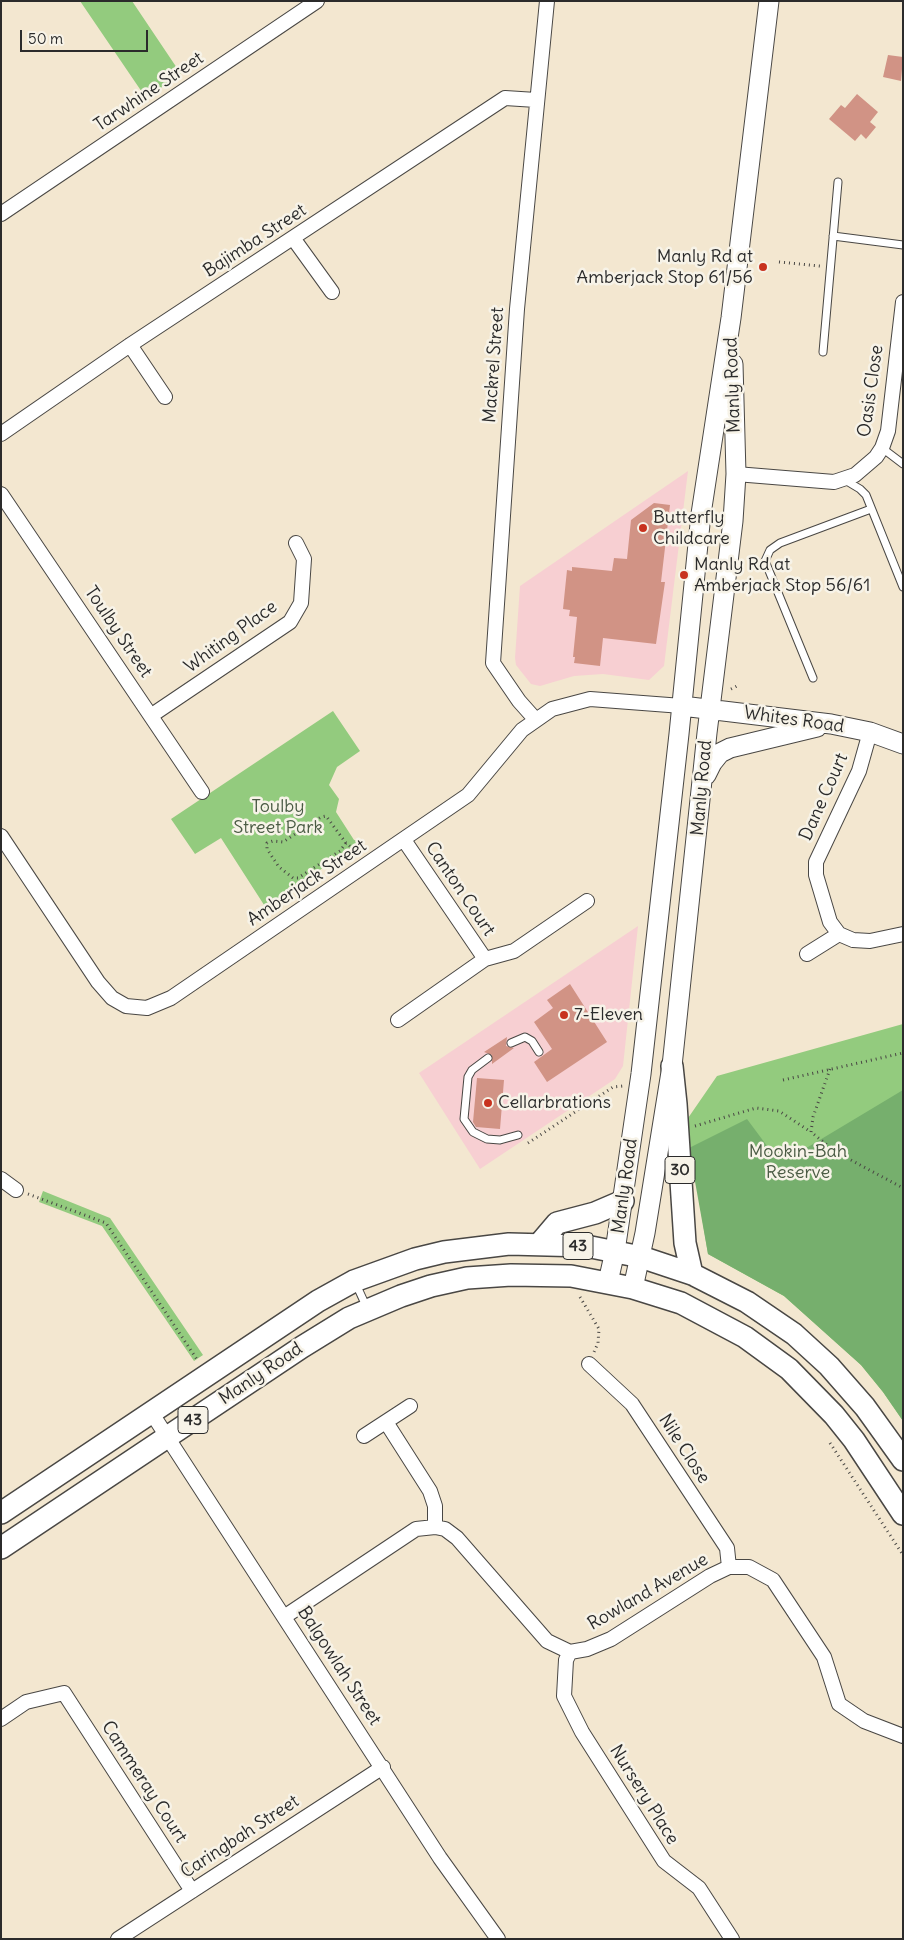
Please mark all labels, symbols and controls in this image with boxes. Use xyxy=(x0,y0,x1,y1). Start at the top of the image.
scale bar xyxy=(22,20,150,52)
text: 50 m xyxy=(28,29,63,48)
street label: Tarwhine Street xyxy=(90,48,208,136)
street label: Bajimba Street xyxy=(199,200,311,282)
place label: Manly Rd at Amberjack Stop 61/56 xyxy=(577,246,753,288)
marker: Manly Rd at Amberjack Stop 61/56 xyxy=(757,261,769,273)
street label: Mackrel Street xyxy=(479,306,509,424)
street label: Manly Road xyxy=(721,337,745,433)
street label: Oasis Close xyxy=(854,344,888,438)
place label: Butterfly Childcare xyxy=(653,507,730,550)
marker: Butterfly Childcare xyxy=(637,522,649,534)
place label: Manly Rd at Amberjack Stop 56/61 xyxy=(694,554,870,596)
marker: Manly Rd at Amberjack Stop 56/61 xyxy=(678,569,690,581)
street label: Toulby Street xyxy=(80,582,156,682)
street label: Whiting Place xyxy=(180,596,282,678)
street label: Whites Road xyxy=(742,702,846,738)
street label: Manly Road xyxy=(687,739,717,837)
street label: Dane Court xyxy=(795,750,853,844)
park label: Toulby Street Park xyxy=(233,796,323,839)
street label: Amberjack Street xyxy=(243,835,371,931)
street label: Canton Court xyxy=(421,838,499,940)
place label: 7-Eleven xyxy=(574,1004,643,1026)
marker: 7-Eleven xyxy=(558,1009,570,1021)
place label: Cellarbrations xyxy=(498,1092,611,1114)
marker: Cellarbrations xyxy=(482,1097,494,1109)
street label: Manly Road xyxy=(608,1137,642,1235)
park label: Mookin-Bah Reserve xyxy=(749,1141,847,1184)
road number: 30 xyxy=(665,1156,695,1184)
road number: 43 xyxy=(563,1232,593,1260)
street label: Manly Road xyxy=(215,1338,307,1410)
road number: 43 xyxy=(178,1406,208,1434)
street label: Nile Close xyxy=(654,1410,714,1488)
street label: Rowland Avenue xyxy=(584,1549,712,1635)
street label: Balgowlah Street xyxy=(293,1602,385,1730)
street label: Cammeray Court xyxy=(97,1717,191,1847)
street label: Nursery Place xyxy=(605,1741,683,1849)
street label: Caringbah Street xyxy=(177,1791,303,1883)

